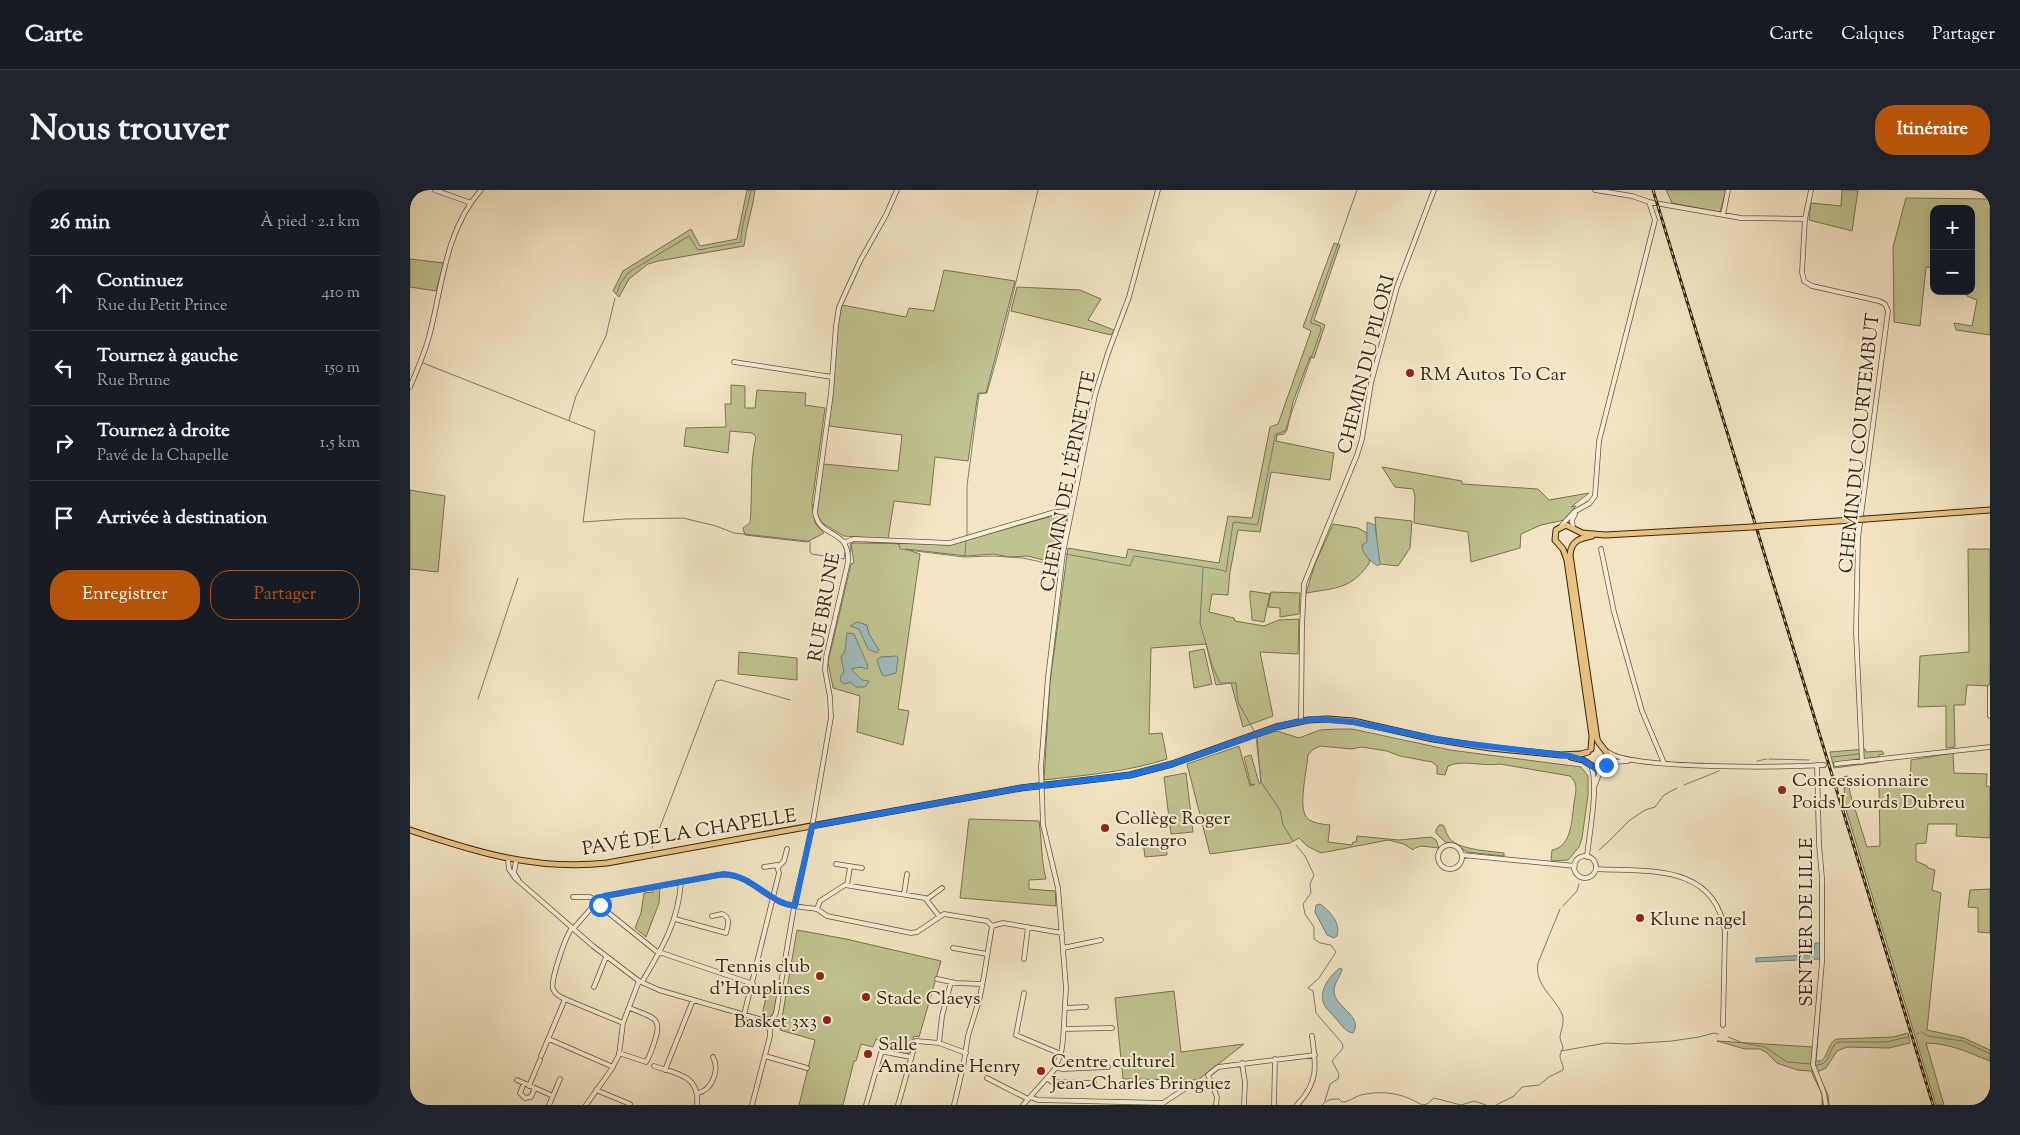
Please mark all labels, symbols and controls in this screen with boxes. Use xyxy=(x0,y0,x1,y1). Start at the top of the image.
text: Carte xyxy=(25,18,83,52)
text: Carte xyxy=(1770,22,1813,48)
text: Calques xyxy=(1841,22,1904,48)
text: Partager xyxy=(1932,22,1995,48)
text: Nous trouver xyxy=(30,105,229,156)
button: Itinéraire xyxy=(1875,105,1990,155)
map controls xyxy=(1930,205,1975,295)
button: + xyxy=(1930,205,1975,250)
text: 26 min xyxy=(50,208,110,238)
text: À pied · 2.1 km xyxy=(261,211,360,234)
button: − xyxy=(1930,250,1975,295)
text: Continuez xyxy=(97,268,183,295)
street label: CHEMIN DU PILORI xyxy=(1332,272,1403,457)
icon: ahead xyxy=(50,279,78,307)
text: 410 m xyxy=(322,282,360,305)
text: Rue du Petit Prince xyxy=(97,295,227,318)
street label: CHEMIN DU COURTEMBUT xyxy=(1833,312,1888,575)
text: Tournez à gauche xyxy=(97,343,238,370)
icon: left xyxy=(50,354,78,382)
text: 150 m xyxy=(324,357,360,380)
place label: RM Autos To Car xyxy=(1420,362,1566,389)
marker: RM Autos To Car xyxy=(1404,367,1416,379)
street label: CHEMIN DE L'ÉPINETTE xyxy=(1035,368,1104,594)
text: Rue Brune xyxy=(97,370,170,393)
text: Tournez à droite xyxy=(97,418,230,445)
icon: right xyxy=(50,429,78,457)
text: 1.5 km xyxy=(320,432,360,455)
text: Pavé de la Chapelle xyxy=(97,445,229,468)
icon: arrive xyxy=(50,504,78,532)
text: Arrivée à destination xyxy=(97,505,268,532)
street label: RUE BRUNE xyxy=(803,550,848,664)
button: Enregistrer xyxy=(50,570,200,620)
button: Partager xyxy=(210,570,360,620)
route end xyxy=(1595,754,1618,777)
place label: Concessionnaire Poids Lourds Dubreu xyxy=(1792,768,1965,817)
marker: Concessionnaire Poids Lourds Dubreu xyxy=(1776,784,1788,796)
street label: PAVÉ DE LA CHAPELLE xyxy=(580,803,799,864)
place label: Collège Roger Salengro xyxy=(1115,806,1230,855)
marker: Collège Roger Salengro xyxy=(1099,822,1111,834)
street label: SENTIER DE LILLE xyxy=(1794,837,1821,1007)
route start xyxy=(589,894,612,917)
place label: Klune nagel xyxy=(1650,907,1747,934)
marker: Klune nagel xyxy=(1634,912,1646,924)
place label: Tennis club d'Houplines xyxy=(710,954,810,1003)
marker: Tennis club d'Houplines xyxy=(814,970,826,982)
place label: Stade Claeys xyxy=(876,986,980,1013)
marker: Stade Claeys xyxy=(860,991,872,1003)
place label: Basket 3x3 xyxy=(734,1009,817,1036)
marker: Basket 3x3 xyxy=(821,1014,833,1026)
place label: Salle Amandine Henry xyxy=(878,1032,1021,1081)
marker: Salle Amandine Henry xyxy=(862,1048,874,1060)
place label: Centre culturel Jean-Charles Bringuez xyxy=(1050,1049,1231,1098)
marker: Centre culturel Jean-Charles Bringuez xyxy=(1035,1065,1047,1077)

